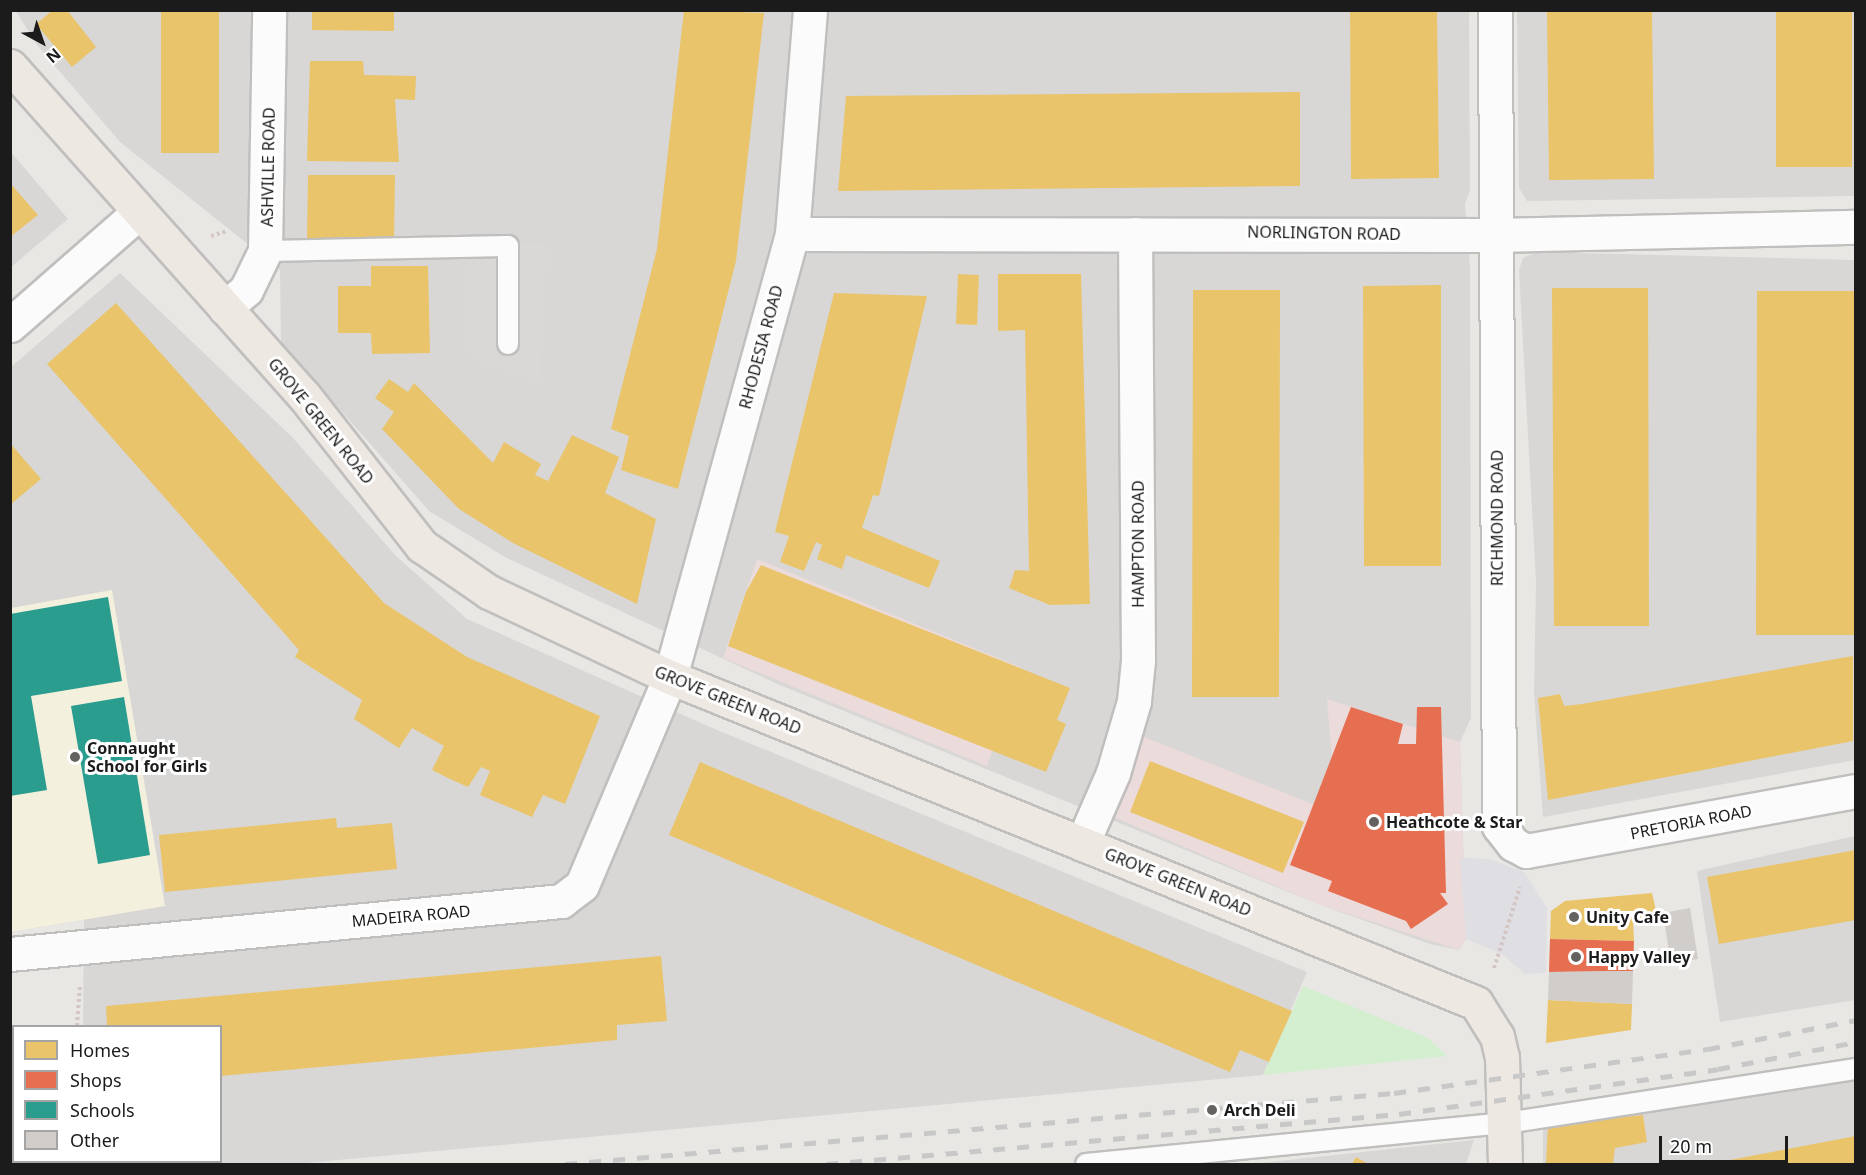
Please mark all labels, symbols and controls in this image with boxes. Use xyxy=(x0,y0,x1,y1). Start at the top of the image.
north arrow xyxy=(12,12,72,72)
text: N xyxy=(42,43,66,68)
street label: ASHVILLE ROAD xyxy=(257,107,279,227)
street label: NORLINGTON ROAD xyxy=(1247,222,1401,244)
street label: RHODESIA ROAD xyxy=(735,283,787,411)
street label: GROVE GREEN ROAD xyxy=(264,354,378,488)
street label: RICHMOND ROAD xyxy=(1487,450,1507,586)
street label: HAMPTON ROAD xyxy=(1128,480,1148,608)
street label: GROVE GREEN ROAD xyxy=(652,662,804,738)
place label: Connaught School for Girls xyxy=(87,738,207,776)
marker: Connaught School for Girls xyxy=(68,750,82,764)
street label: PRETORIA ROAD xyxy=(1629,801,1753,843)
place label: Heathcote & Star xyxy=(1386,812,1522,832)
marker: Heathcote & Star xyxy=(1367,815,1381,829)
street label: GROVE GREEN ROAD xyxy=(1102,844,1254,920)
street label: MADEIRA ROAD xyxy=(351,901,471,931)
place label: Unity Cafe xyxy=(1586,907,1669,927)
marker: Unity Cafe xyxy=(1567,910,1581,924)
place label: Happy Valley xyxy=(1588,947,1691,967)
marker: Happy Valley xyxy=(1569,950,1583,964)
legend xyxy=(12,1025,222,1163)
text: Homes xyxy=(70,1038,130,1062)
text: Shops xyxy=(70,1068,122,1092)
text: Schools xyxy=(70,1098,135,1122)
place label: Arch Deli xyxy=(1224,1100,1296,1120)
marker: Arch Deli xyxy=(1205,1103,1219,1117)
scale bar xyxy=(1662,1124,1791,1162)
text: Other xyxy=(70,1128,119,1152)
text: 20 m xyxy=(1670,1134,1712,1158)

